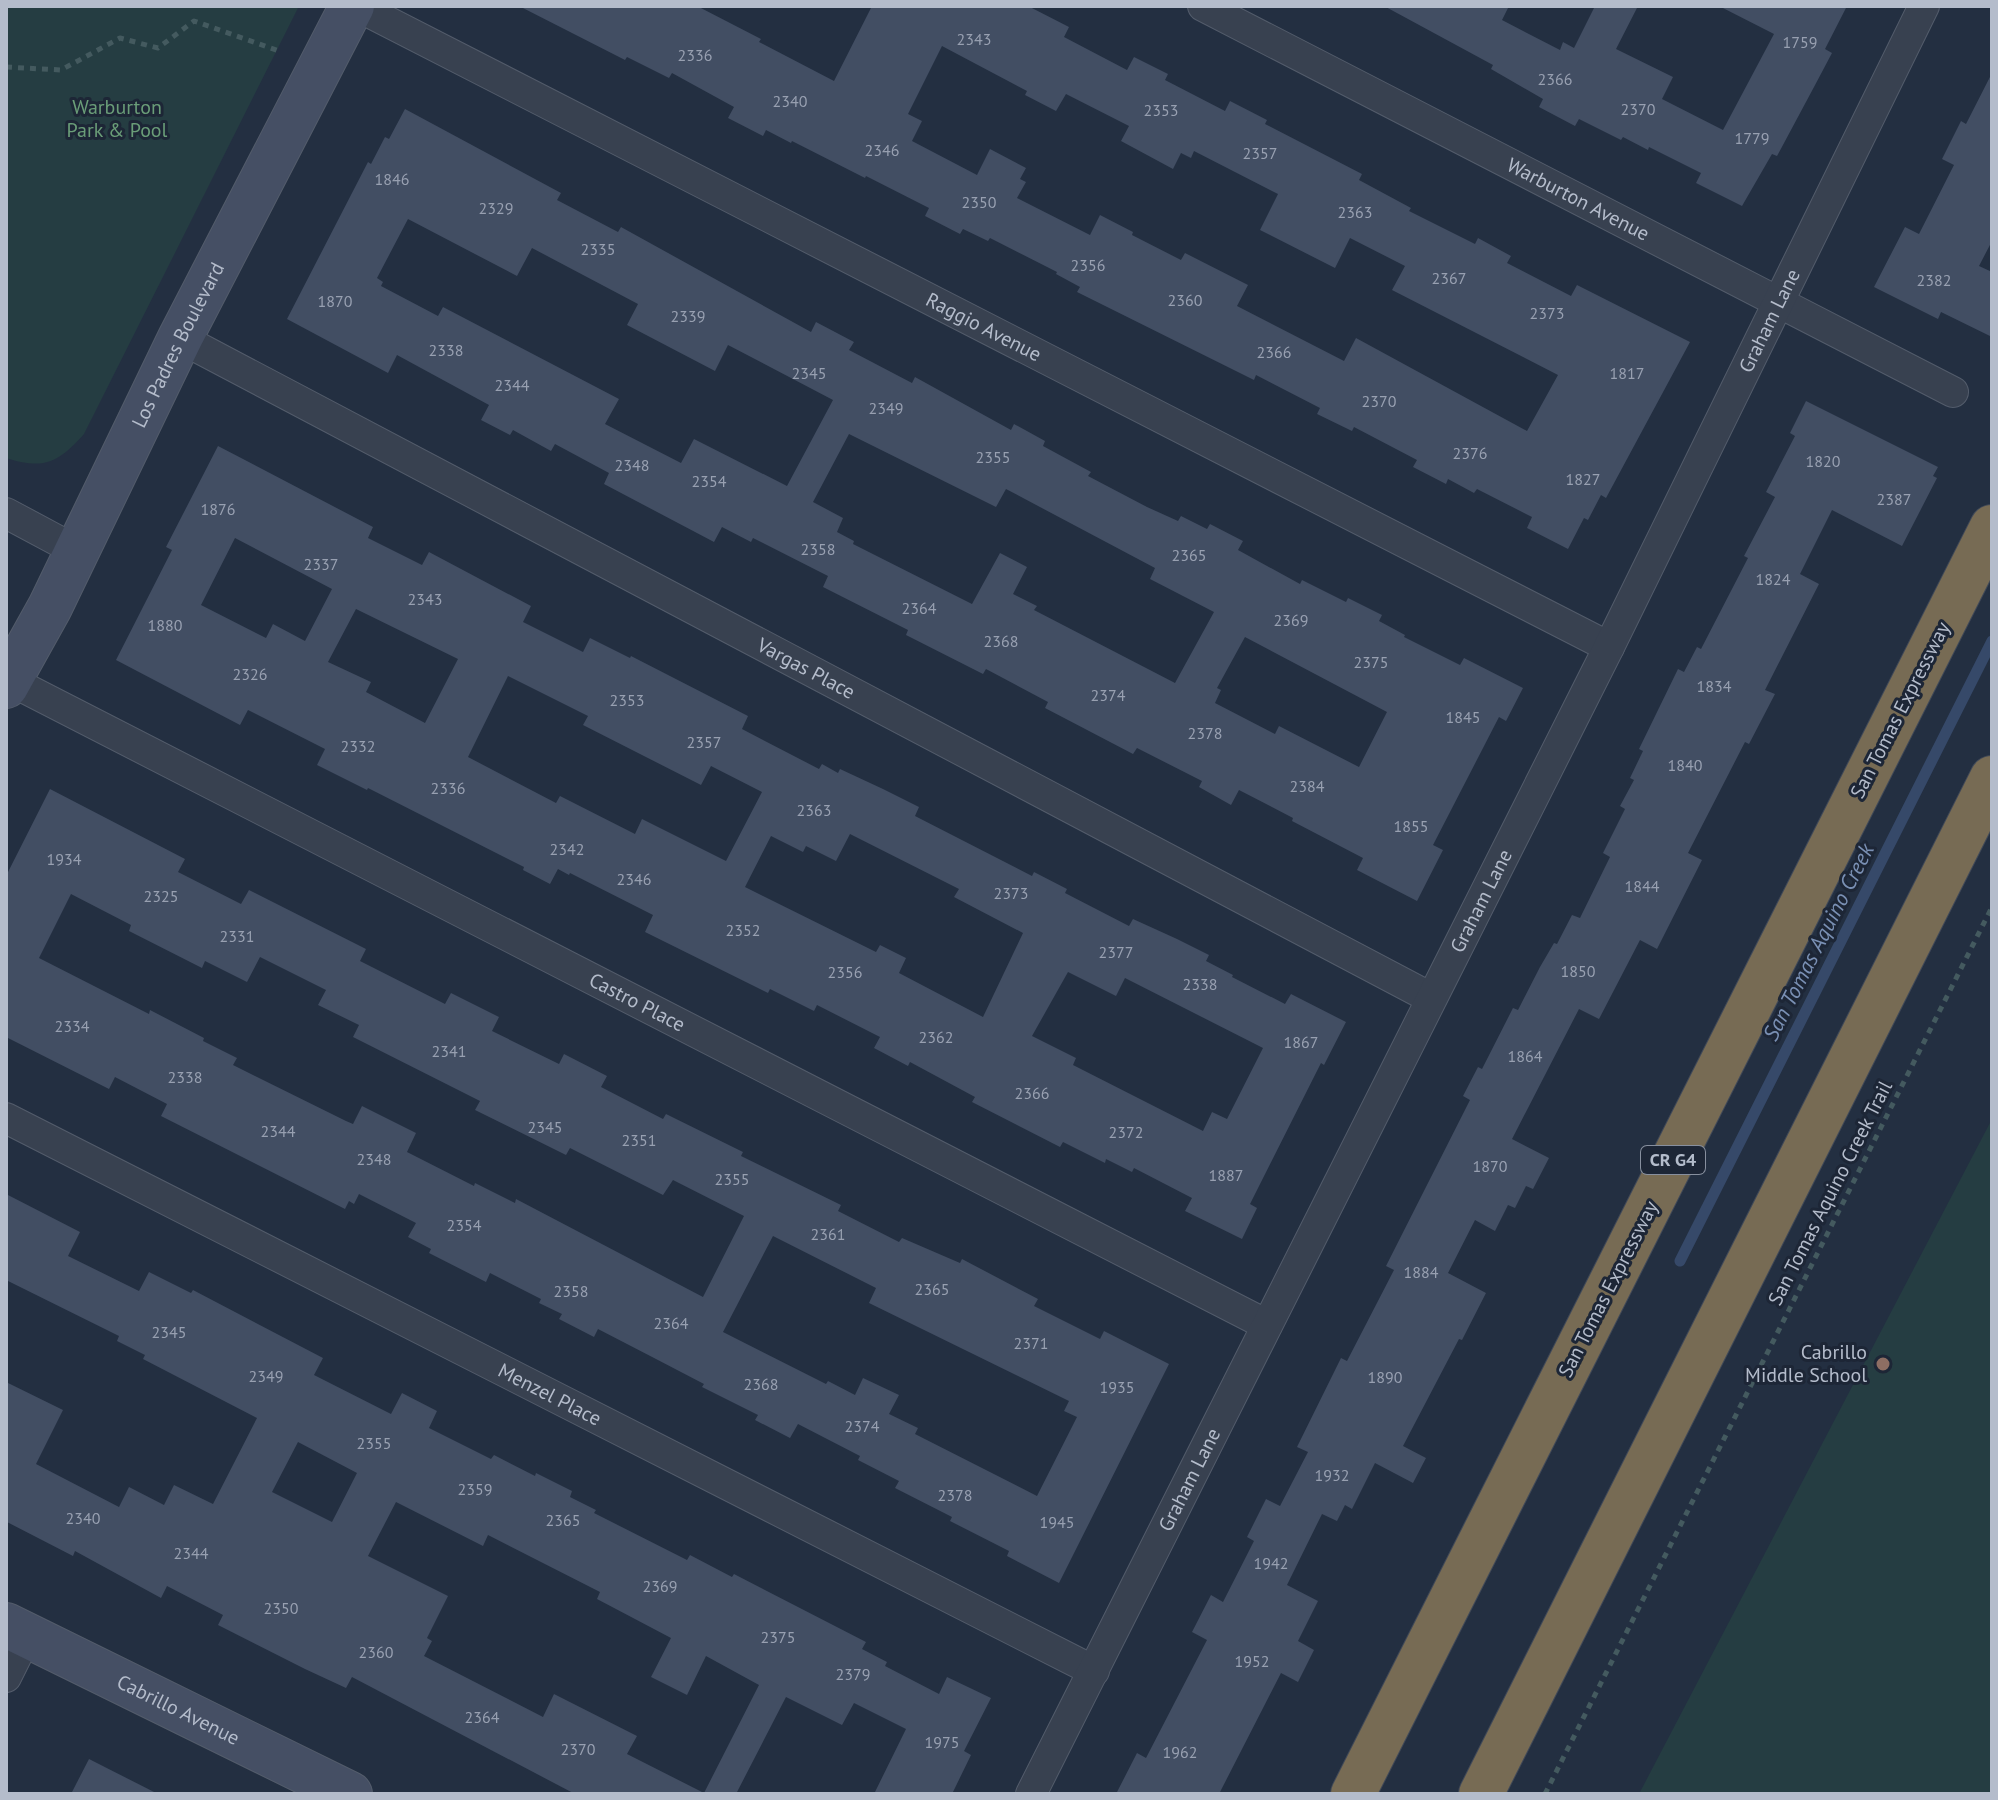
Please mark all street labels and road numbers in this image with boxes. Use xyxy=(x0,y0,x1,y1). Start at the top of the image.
street label: Warburton Avenue xyxy=(1503,152,1654,247)
street label: Los Padres Boulevard xyxy=(126,258,230,432)
street label: Graham Lane xyxy=(1733,264,1806,377)
street label: Raggio Avenue xyxy=(921,286,1046,367)
street label: San Tomas Expressway xyxy=(1844,617,1956,803)
street label: Vargas Place xyxy=(752,631,860,705)
street label: Graham Lane xyxy=(1444,845,1518,957)
street label: Castro Place xyxy=(585,967,690,1038)
street label: San Tomas Aquino Creek Trail xyxy=(1762,1076,1898,1310)
road number: CR G4 xyxy=(1641,1146,1705,1174)
street label: San Tomas Expressway xyxy=(1552,1196,1664,1382)
street label: Menzel Place xyxy=(494,1357,606,1431)
street label: Graham Lane xyxy=(1152,1424,1226,1536)
street label: Cabrillo Avenue xyxy=(113,1669,244,1751)

